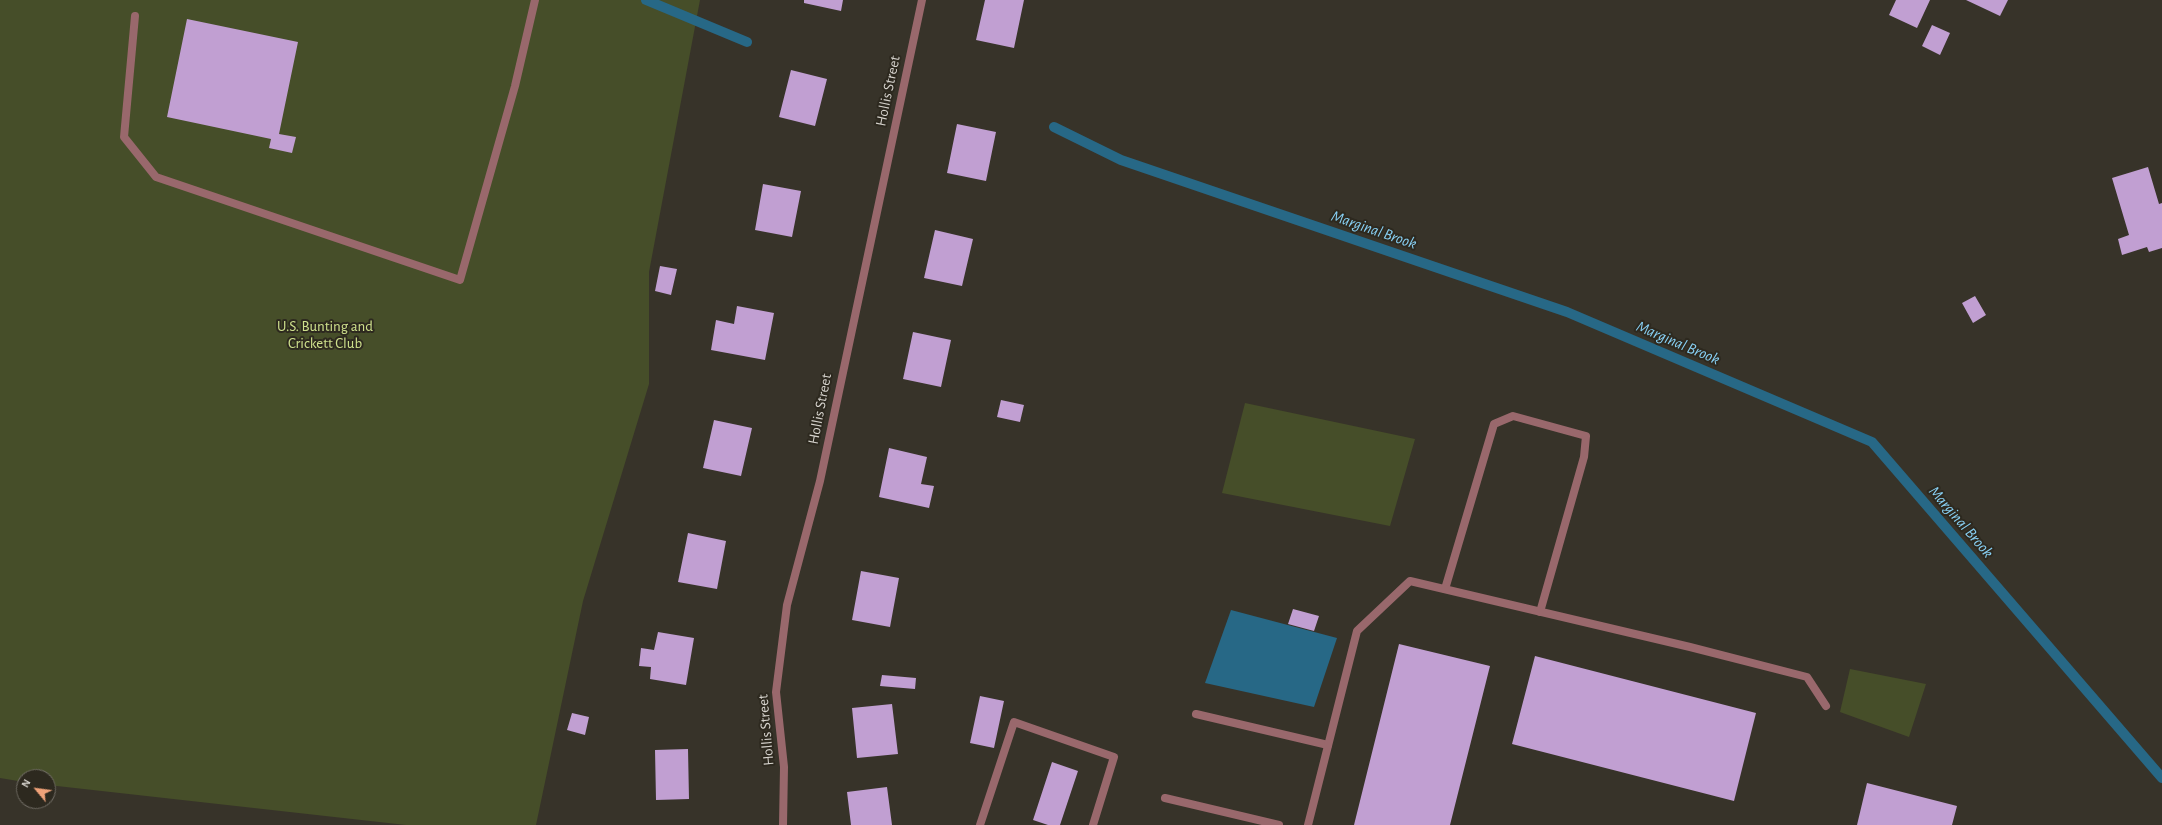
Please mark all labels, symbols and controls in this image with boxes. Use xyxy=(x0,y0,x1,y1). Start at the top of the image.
street label: Hollis Street xyxy=(872,54,904,128)
water label: Marginal Brook xyxy=(1329,206,1419,254)
park label: U.S. Bunting and Crickett Club xyxy=(277,317,373,352)
water label: Marginal Brook xyxy=(1633,317,1723,369)
street label: Hollis Street xyxy=(804,372,836,446)
water label: Marginal Brook xyxy=(1925,482,1997,562)
street label: Hollis Street xyxy=(754,694,778,766)
north arrow xyxy=(16,769,56,809)
text: N xyxy=(19,777,33,789)

